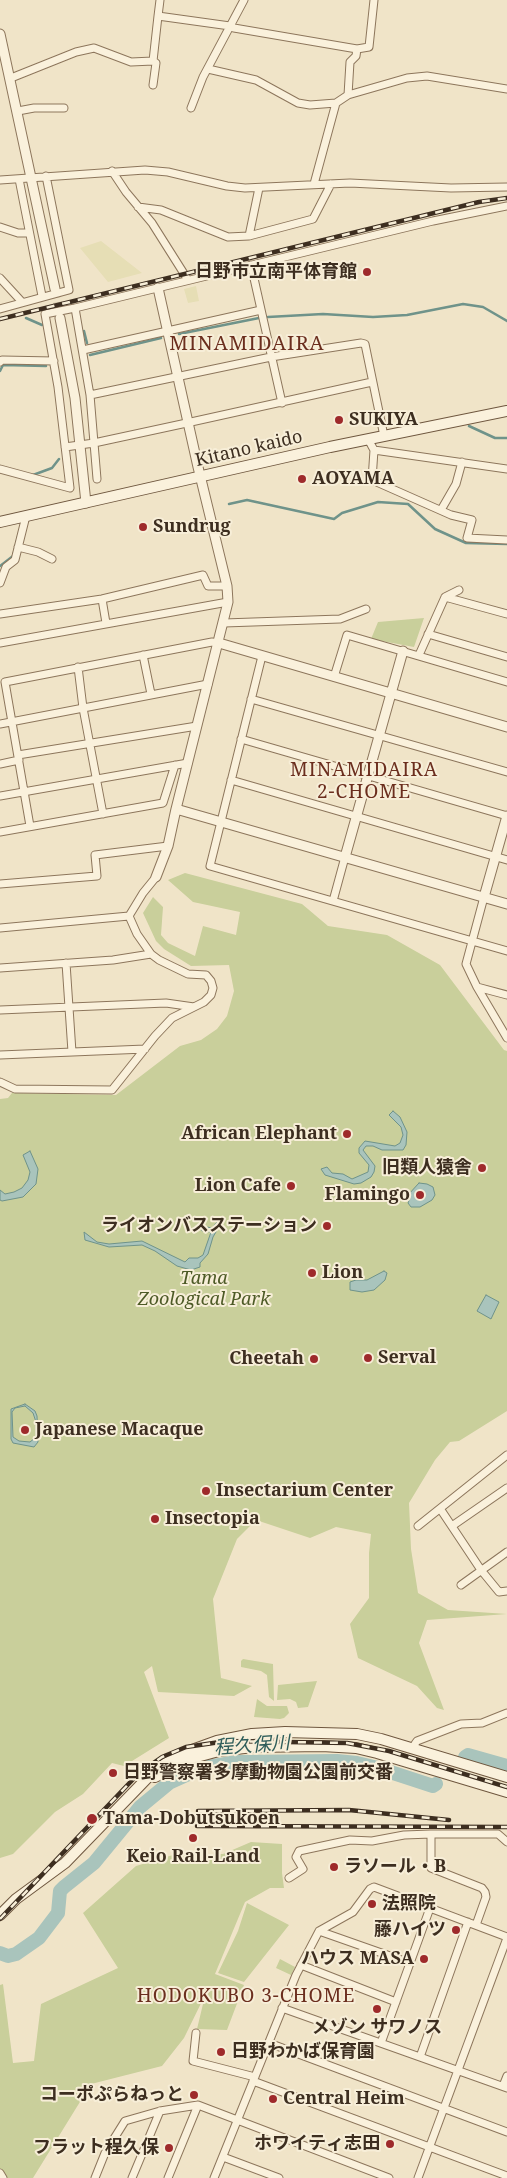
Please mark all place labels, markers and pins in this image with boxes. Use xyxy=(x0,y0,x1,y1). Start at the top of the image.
place label: 日野市立南平体育館 xyxy=(195,261,357,283)
marker: 日野市立南平体育館 xyxy=(361,266,373,278)
place label: SUKIYA xyxy=(349,409,418,431)
marker: SUKIYA xyxy=(333,414,345,426)
place label: AOYAMA xyxy=(312,468,394,490)
marker: AOYAMA xyxy=(296,473,308,485)
place label: Sundrug xyxy=(153,516,231,538)
marker: Sundrug xyxy=(137,521,149,533)
place label: African Elephant xyxy=(181,1123,337,1145)
marker: African Elephant xyxy=(341,1128,353,1140)
place label: 旧類人猿舎 xyxy=(382,1157,472,1179)
marker: 旧類人猿舎 xyxy=(476,1162,488,1174)
place label: Lion Cafe xyxy=(195,1175,281,1197)
marker: Lion Cafe xyxy=(285,1180,297,1192)
place label: Flamingo xyxy=(324,1184,410,1206)
marker: Flamingo xyxy=(414,1189,426,1201)
place label: ライオンバスステーション xyxy=(101,1215,317,1237)
marker: ライオンバスステーション xyxy=(321,1220,333,1232)
place label: Lion xyxy=(322,1262,363,1284)
marker: Lion xyxy=(306,1267,318,1279)
place label: Serval xyxy=(378,1347,436,1369)
place label: Cheetah xyxy=(229,1348,304,1370)
marker: Serval xyxy=(362,1352,374,1364)
marker: Cheetah xyxy=(308,1353,320,1365)
place label: Japanese Macaque xyxy=(35,1419,203,1441)
marker: Japanese Macaque xyxy=(19,1424,31,1436)
place label: Insectarium Center xyxy=(216,1480,393,1502)
marker: Insectarium Center xyxy=(200,1485,212,1497)
place label: Insectopia xyxy=(165,1508,260,1530)
marker: Insectopia xyxy=(149,1513,161,1525)
place label: 日野警察署多摩動物園公園前交番 xyxy=(123,1762,393,1784)
marker: 日野警察署多摩動物園公園前交番 xyxy=(107,1767,119,1779)
place label: Tama-Dobutsukoen xyxy=(103,1808,280,1830)
marker: Tama-Dobutsukoen xyxy=(85,1812,99,1826)
marker: Keio Rail-Land xyxy=(187,1832,199,1844)
place label: Keio Rail-Land xyxy=(126,1846,260,1868)
place label: ラソール・B xyxy=(344,1856,446,1878)
marker: ラソール・B xyxy=(328,1861,340,1873)
place label: 法照院 xyxy=(382,1893,436,1915)
marker: 法照院 xyxy=(366,1898,378,1910)
place label: 藤ハイツ xyxy=(374,1919,446,1941)
marker: 藤ハイツ xyxy=(450,1924,462,1936)
place label: ハウス MASA xyxy=(301,1948,414,1970)
marker: ハウス MASA xyxy=(418,1953,430,1965)
marker: メゾン サワノス xyxy=(371,2003,383,2015)
place label: メゾン サワノス xyxy=(312,2017,442,2039)
place label: 日野わかば保育園 xyxy=(231,2041,375,2063)
marker: 日野わかば保育園 xyxy=(215,2046,227,2058)
place label: コーポぷらねっと xyxy=(40,2084,184,2106)
place label: Central Heim xyxy=(283,2088,405,2110)
marker: コーポぷらねっと xyxy=(188,2089,200,2101)
marker: Central Heim xyxy=(267,2093,279,2105)
place label: ホワイティ志田 xyxy=(254,2133,380,2155)
place label: フラット程久保 xyxy=(33,2137,159,2159)
marker: ホワイティ志田 xyxy=(384,2138,396,2150)
marker: フラット程久保 xyxy=(163,2142,175,2154)

